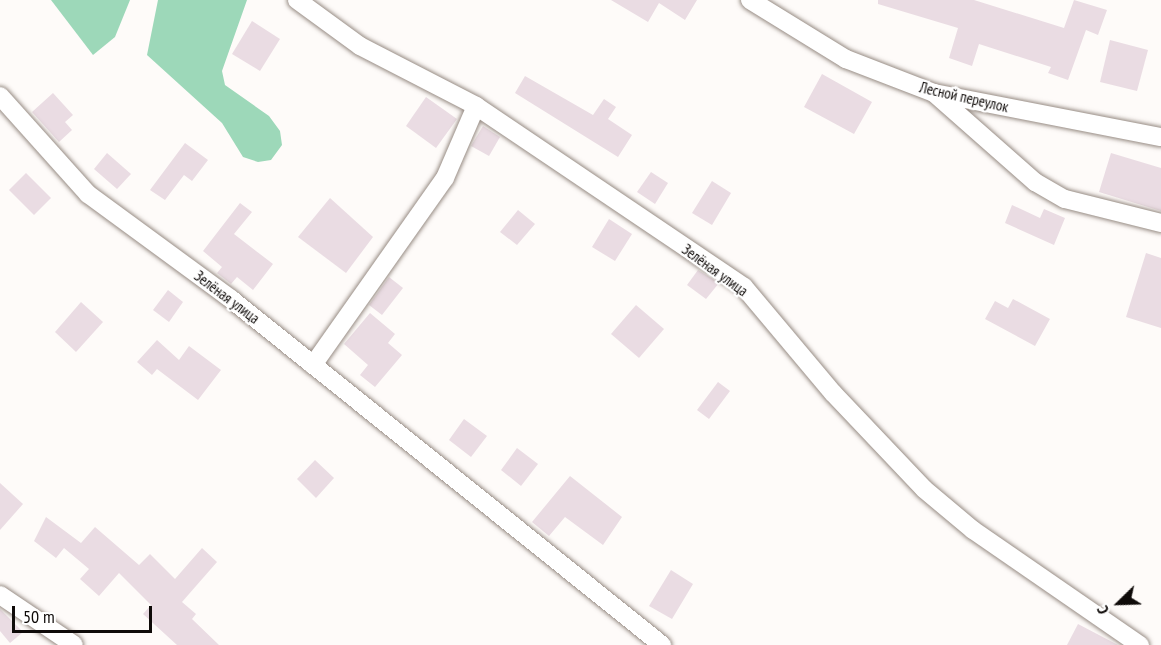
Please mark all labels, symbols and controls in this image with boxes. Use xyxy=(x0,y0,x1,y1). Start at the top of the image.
street label: Лесной переулок xyxy=(918,78,1010,116)
street label: Зелёная улица xyxy=(679,240,751,300)
street label: Зелёная улица xyxy=(191,267,263,327)
north arrow xyxy=(1089,573,1149,633)
scale bar xyxy=(15,594,154,632)
text: С xyxy=(1092,603,1113,617)
text: 50 m xyxy=(23,605,55,628)

